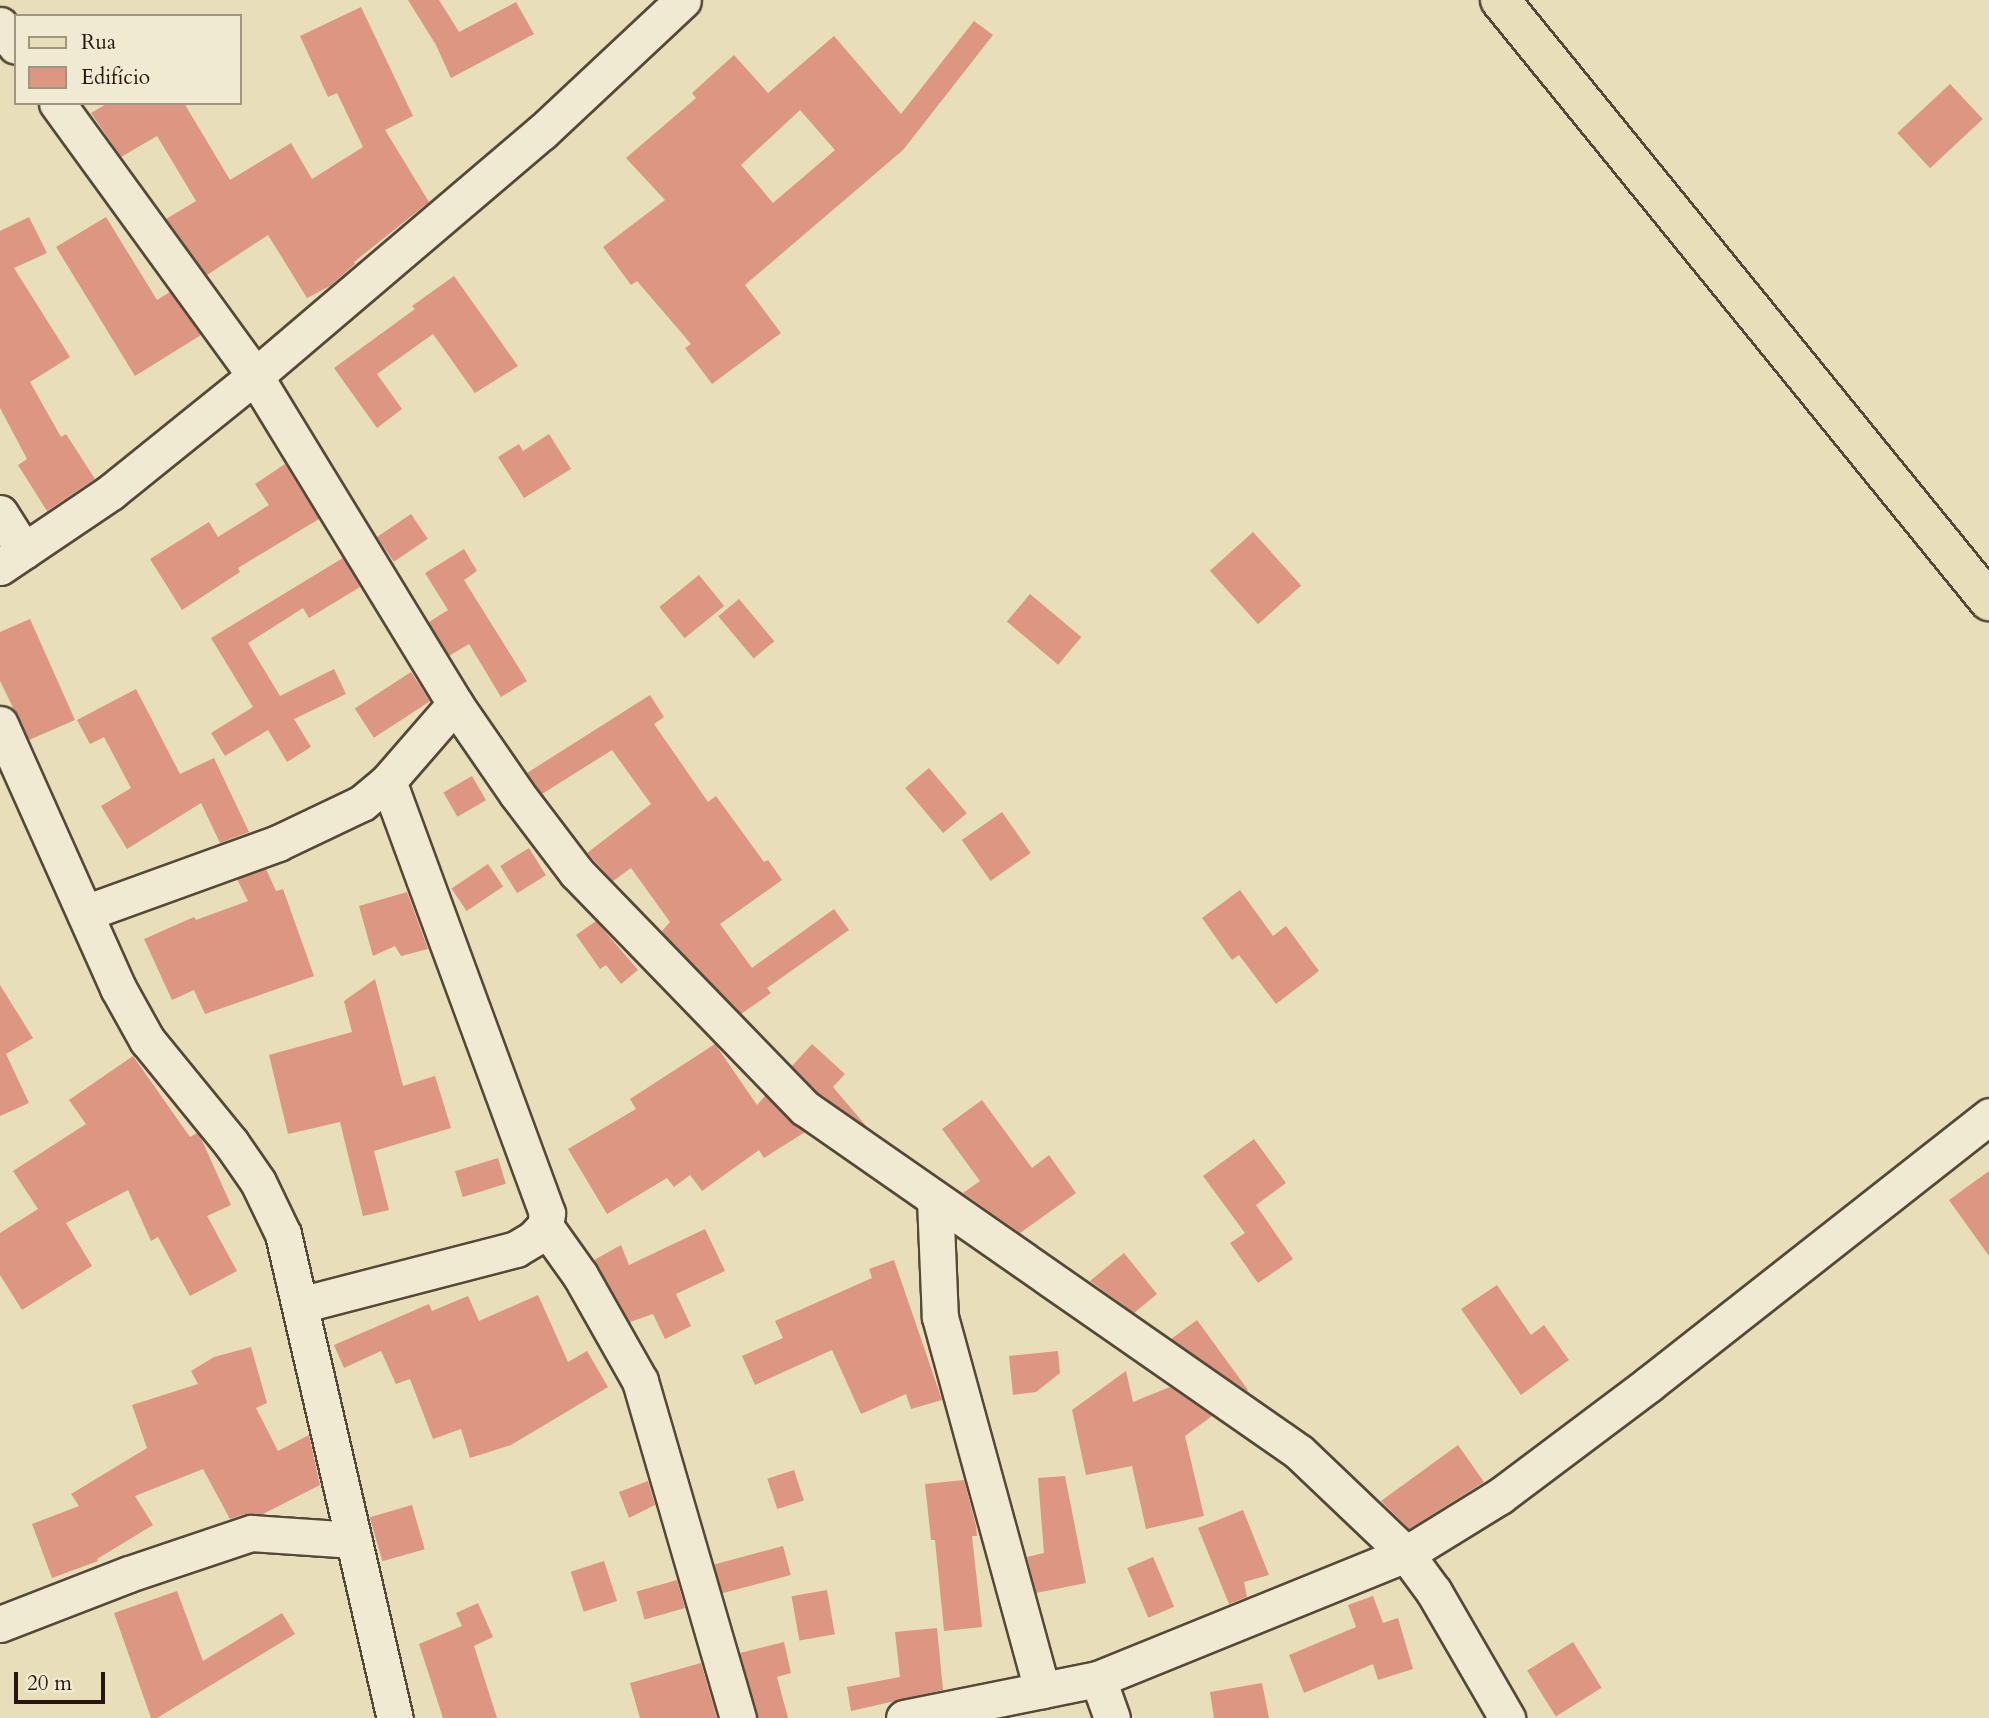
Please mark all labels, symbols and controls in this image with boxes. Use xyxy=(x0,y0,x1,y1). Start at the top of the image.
legend xyxy=(14,14,242,105)
text: Rua xyxy=(81,28,116,57)
text: Edifício xyxy=(81,63,150,92)
scale bar xyxy=(18,1658,108,1702)
text: 20 m xyxy=(27,1669,72,1698)

